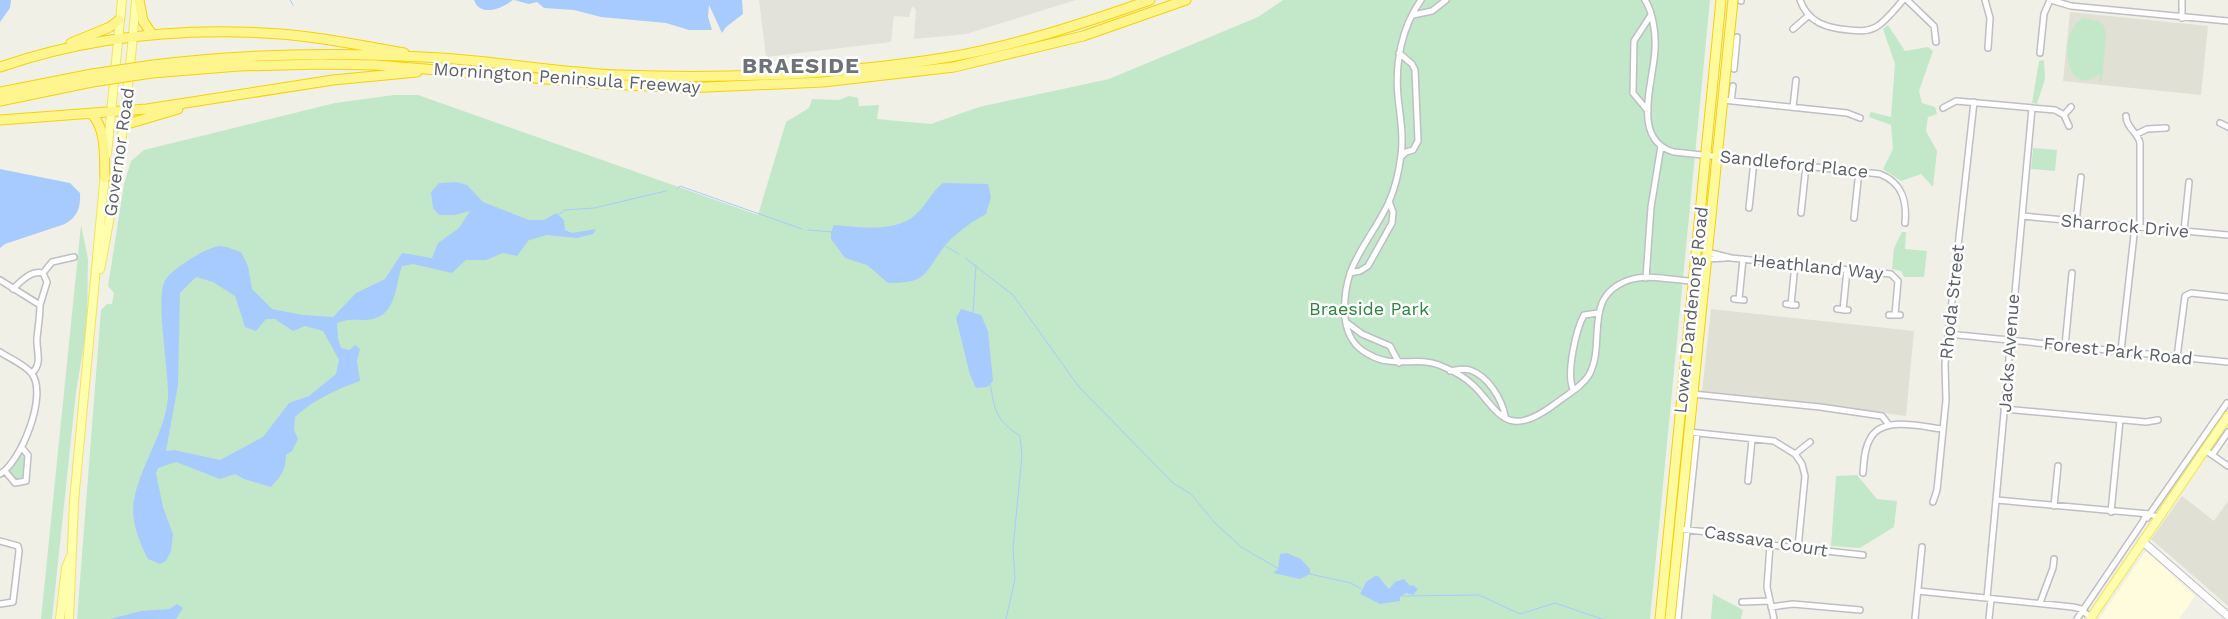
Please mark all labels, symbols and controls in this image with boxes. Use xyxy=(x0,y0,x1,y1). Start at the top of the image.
district label: BRAESIDE xyxy=(742,53,860,78)
street label: Mornington Peninsula Freeway xyxy=(433,58,702,97)
street label: Governor Road xyxy=(99,86,138,218)
street label: Sandleford Place xyxy=(1719,145,1869,182)
street label: Lower Dandenong Road xyxy=(1669,205,1712,414)
street label: Sharrock Drive xyxy=(2060,209,2190,242)
street label: Rhoda Street xyxy=(1935,243,1968,360)
street label: Heathland Way xyxy=(1752,249,1885,284)
street label: Jacks Avenue xyxy=(1994,293,2023,413)
park label: Braeside Park xyxy=(1309,298,1429,319)
street label: Forest Park Road xyxy=(2042,332,2194,369)
street label: Cassava Court xyxy=(1703,520,1830,561)

